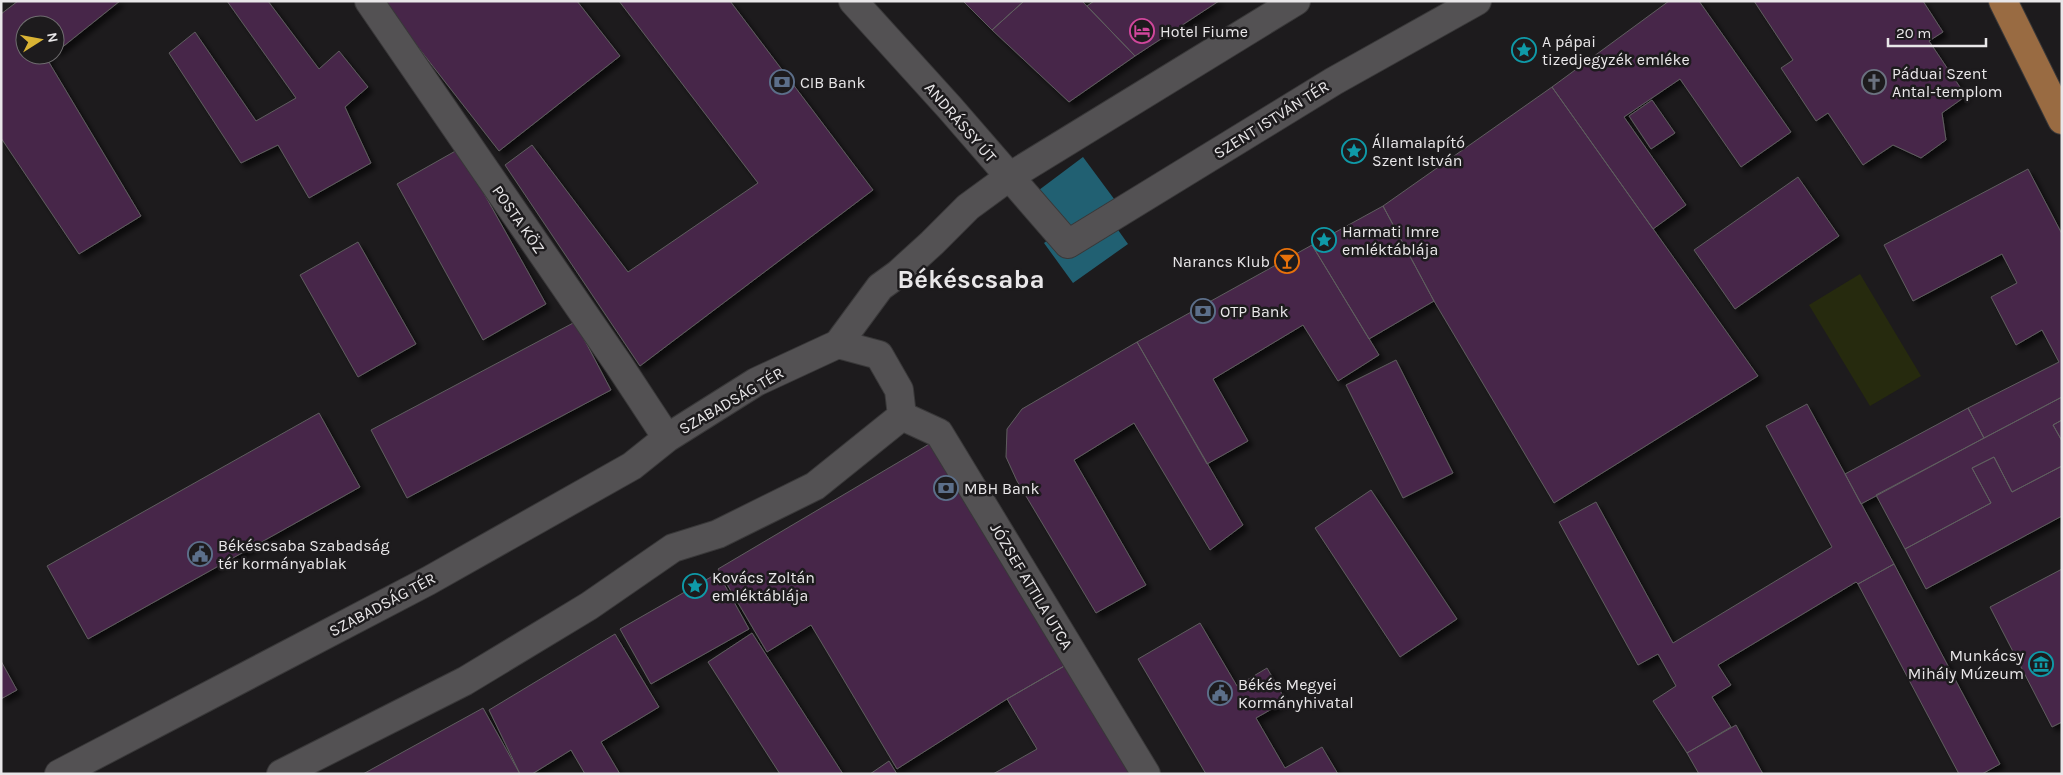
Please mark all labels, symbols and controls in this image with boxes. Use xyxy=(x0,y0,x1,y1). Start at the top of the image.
north arrow xyxy=(15,15,65,65)
scale bar xyxy=(1888,15,1986,47)
hotel icon: Hotel Fiume xyxy=(1129,18,1155,44)
place label: Hotel Fiume xyxy=(1160,22,1248,41)
text: 20 m xyxy=(1896,24,1931,42)
text: N xyxy=(43,31,62,44)
place label: A pápai tizedjegyzék emléke xyxy=(1542,32,1690,69)
place icon: A pápai tizedjegyzék emléke xyxy=(1511,37,1537,63)
place label: Páduai Szent Antal-templom xyxy=(1892,64,2002,101)
bank icon: CIB Bank xyxy=(769,69,795,95)
church icon: Páduai Szent Antal-templom xyxy=(1861,69,1887,95)
place label: CIB Bank xyxy=(800,73,865,92)
street label: SZENT ISTVÁN TÉR xyxy=(1210,76,1332,163)
street label: ANDRÁSSY ÚT xyxy=(921,78,1000,166)
place label: Államalapító Szent István xyxy=(1372,133,1465,170)
place icon: Államalapító Szent István xyxy=(1341,138,1367,164)
street label: POSTA KÖZ xyxy=(488,182,549,257)
place label: Harmati Imre emléktáblája xyxy=(1342,222,1439,259)
place icon: Harmati Imre emléktáblája xyxy=(1311,227,1337,253)
bar icon: Narancs Klub xyxy=(1274,248,1300,274)
place label: Narancs Klub xyxy=(1172,252,1270,271)
district label: Békéscsaba xyxy=(897,264,1045,295)
bank icon: OTP Bank xyxy=(1190,298,1216,324)
place label: OTP Bank xyxy=(1220,302,1288,321)
street label: SZABADSÁG TÉR xyxy=(675,363,787,438)
bank icon: MBH Bank xyxy=(933,475,959,501)
place label: MBH Bank xyxy=(964,479,1039,498)
street label: JÓZSEF ATTILA UTCA xyxy=(986,520,1077,653)
place label: Békéscsaba Szabadság tér kormányablak xyxy=(218,536,389,573)
public building icon: Békéscsaba Szabadság tér kormányablak xyxy=(187,541,213,567)
street label: SZABADSÁG TÉR xyxy=(326,568,439,640)
place label: Kovács Zoltán emléktáblája xyxy=(712,568,815,605)
place icon: Kovács Zoltán emléktáblája xyxy=(682,573,708,599)
place label: Munkácsy Mihály Múzeum xyxy=(1908,646,2025,683)
museum icon: Munkácsy Mihály Múzeum xyxy=(2028,651,2054,677)
place label: Békés Megyei Kormányhivatal xyxy=(1238,675,1354,712)
public building icon: Békés Megyei Kormányhivatal xyxy=(1207,680,1233,706)

